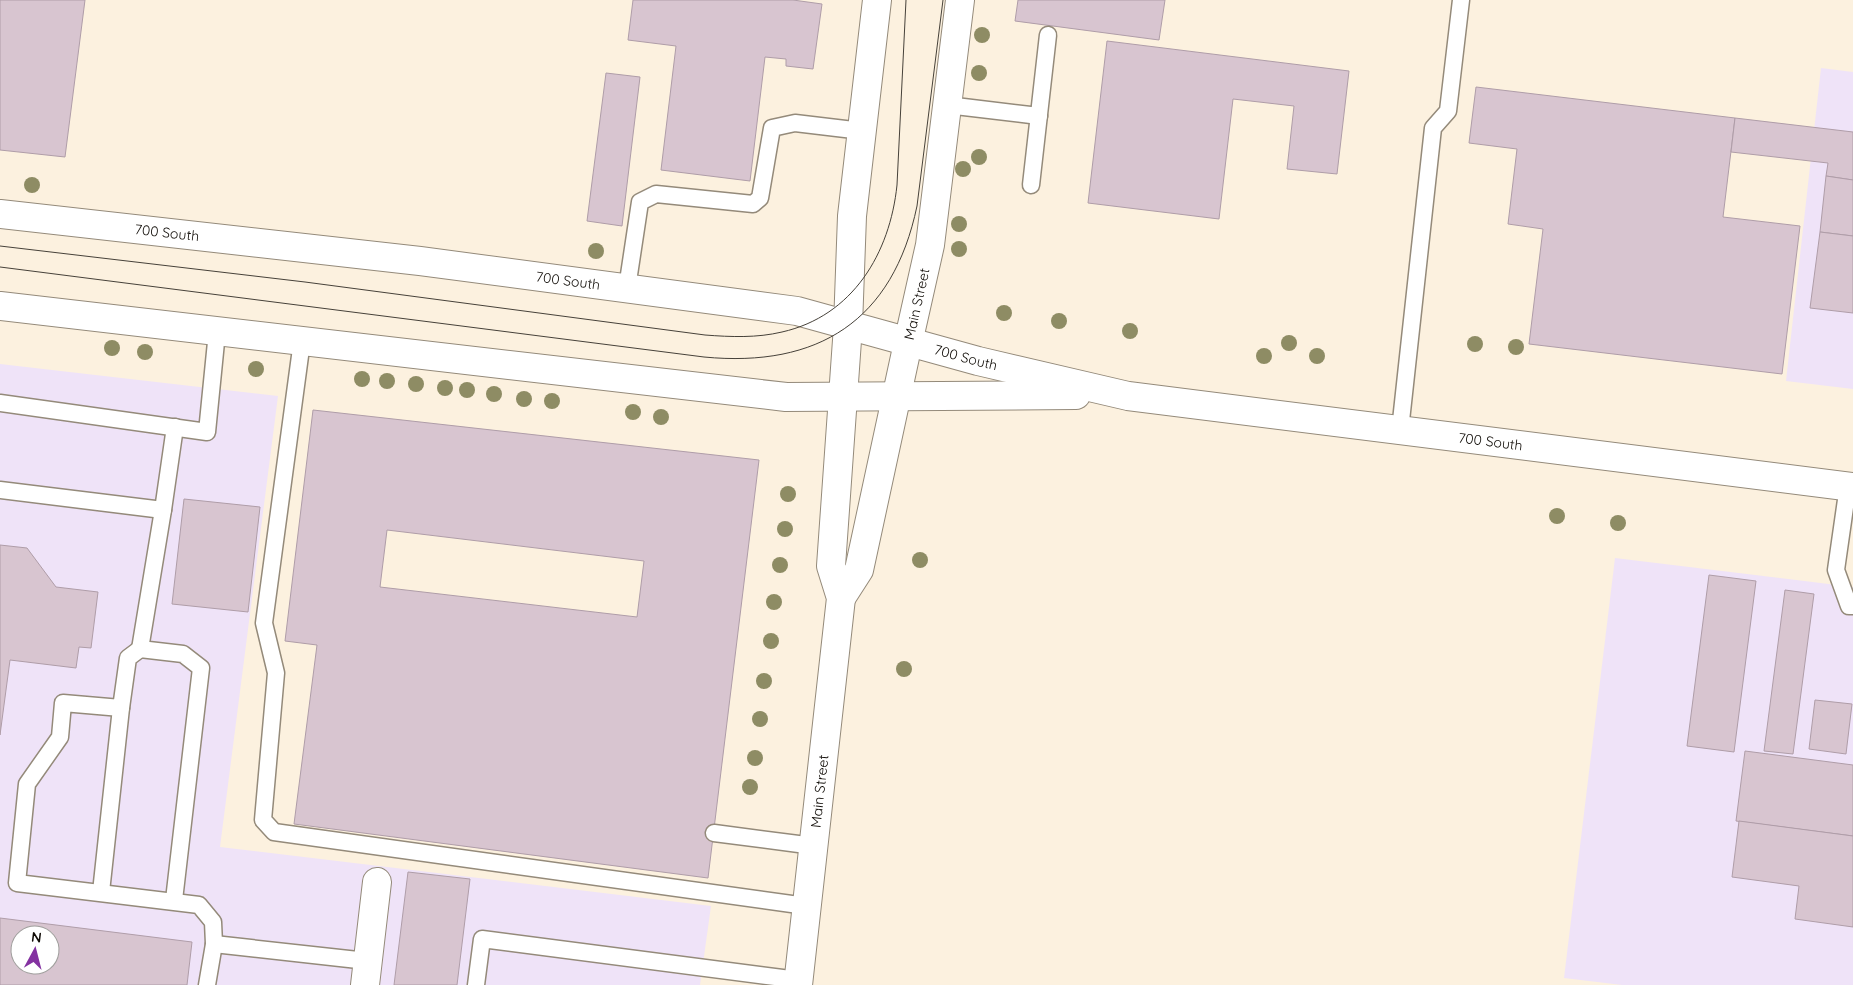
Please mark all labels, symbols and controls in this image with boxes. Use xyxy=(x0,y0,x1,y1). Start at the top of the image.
street label: 700 South xyxy=(134,220,200,245)
street label: Main Street xyxy=(900,266,934,342)
street label: 700 South xyxy=(535,267,601,294)
street label: 700 South xyxy=(932,340,999,374)
street label: 700 South xyxy=(1457,429,1524,454)
street label: Main Street xyxy=(807,754,833,829)
north arrow xyxy=(10,925,60,975)
text: N xyxy=(30,928,43,947)

